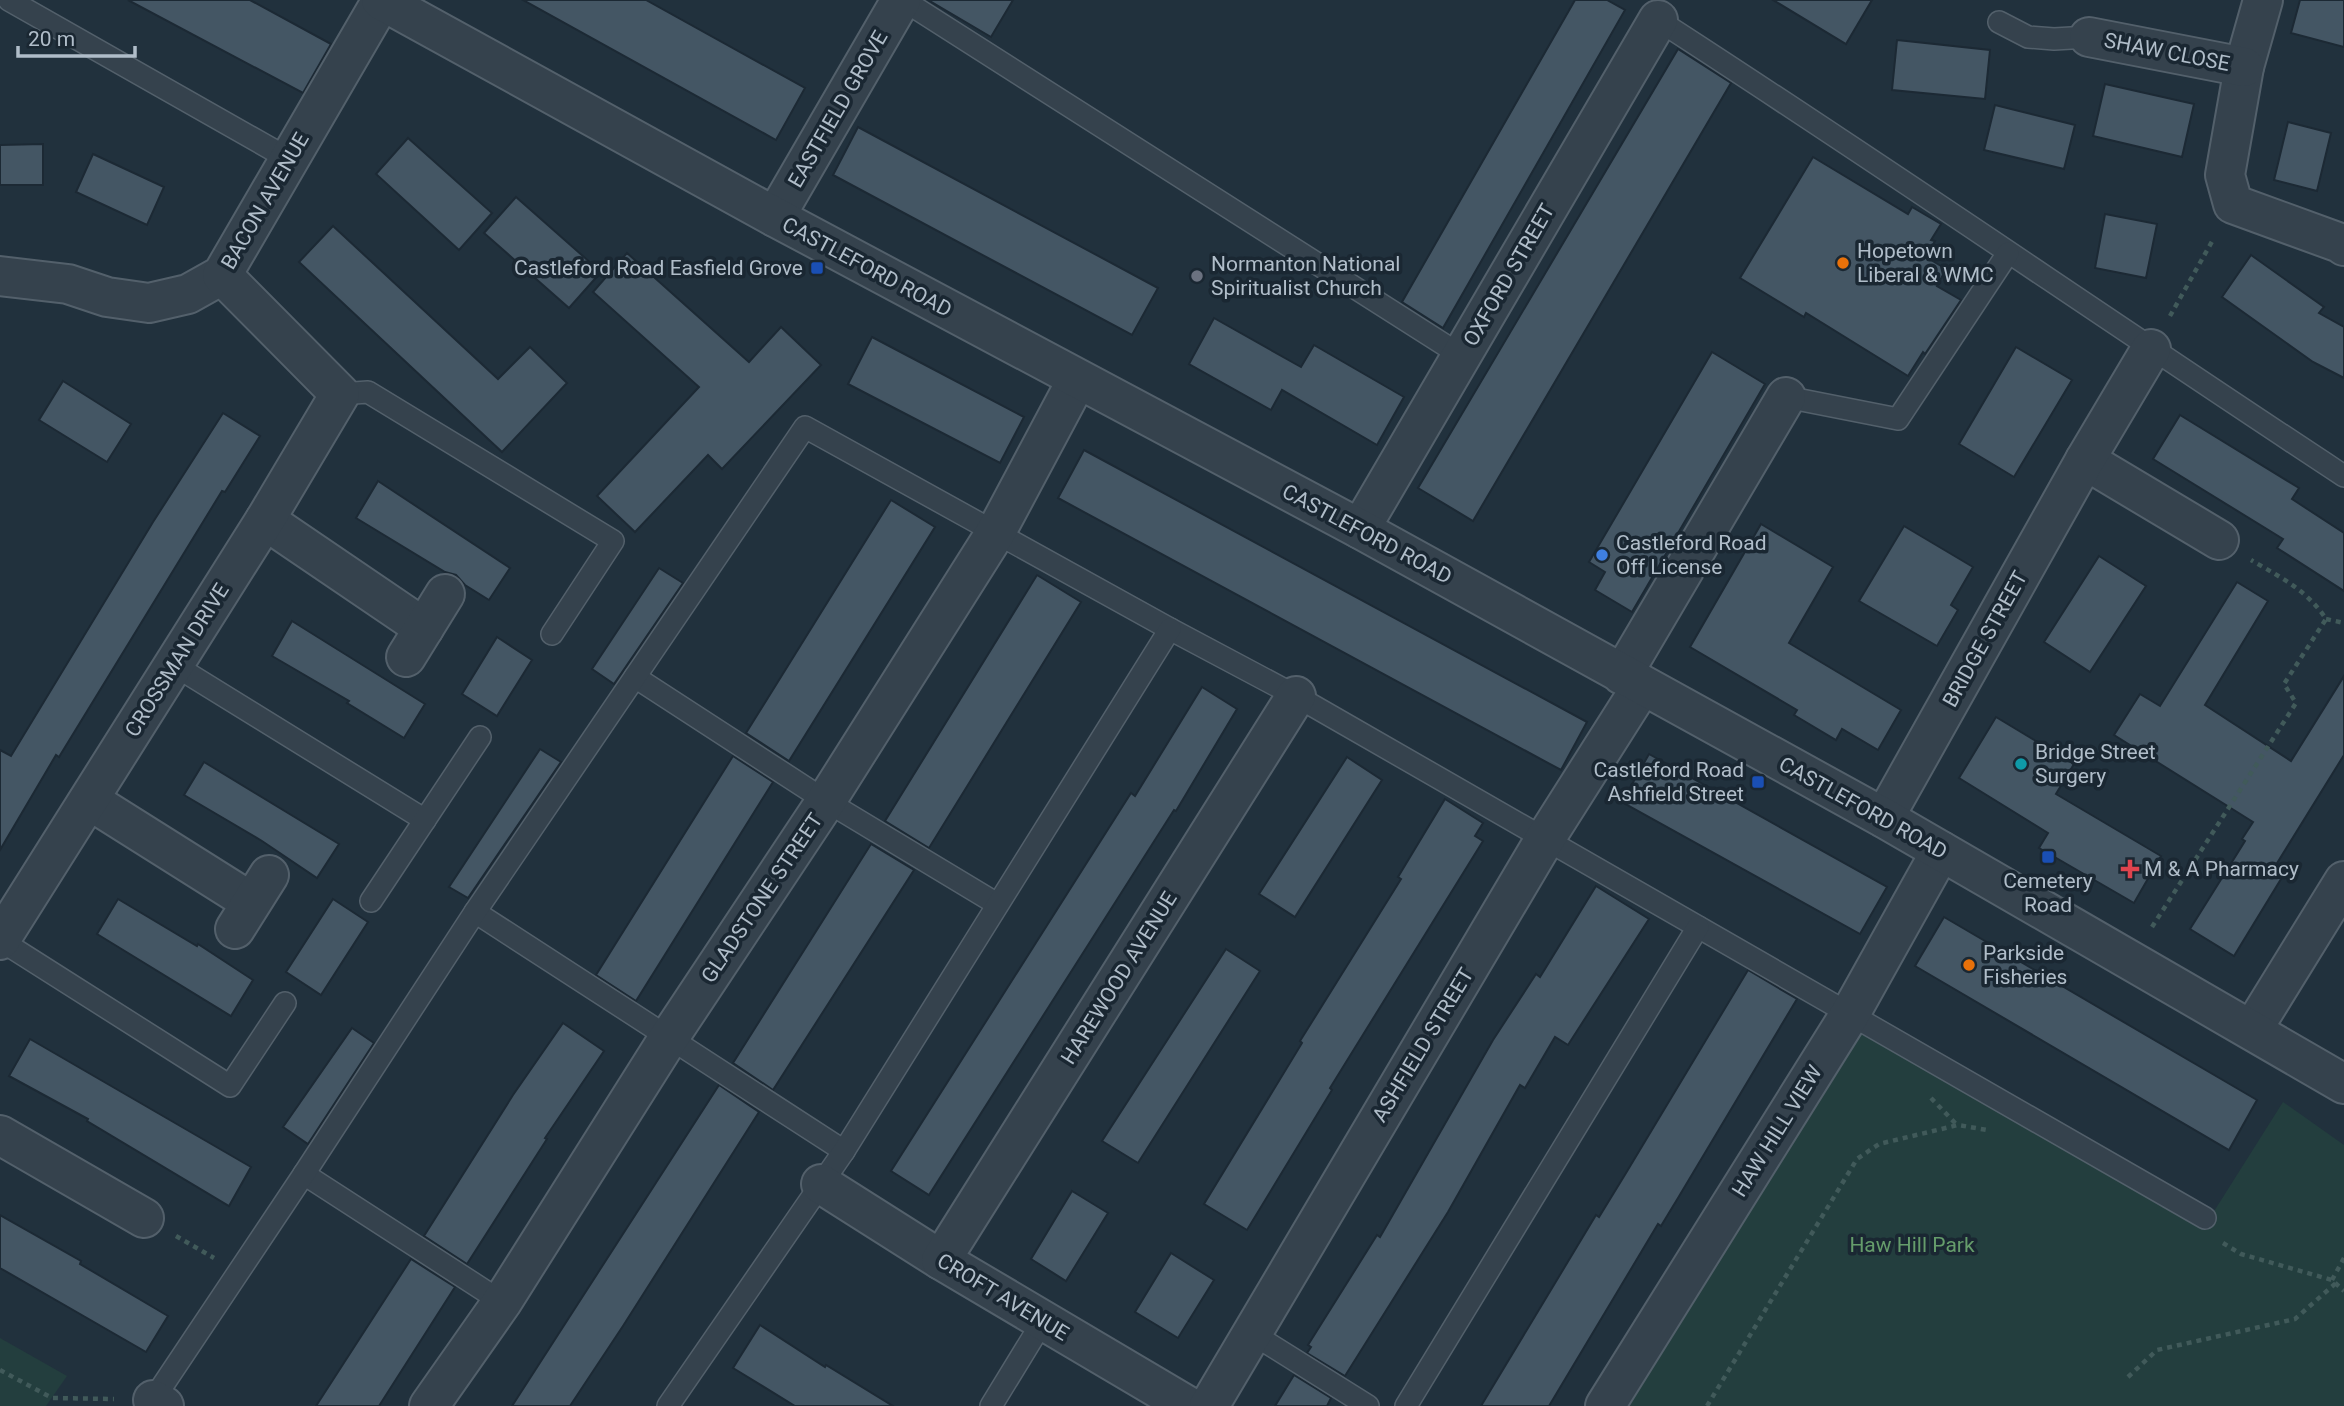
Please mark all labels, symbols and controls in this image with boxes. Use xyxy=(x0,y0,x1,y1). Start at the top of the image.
scale bar xyxy=(18,14,135,58)
street label: EASTFIELD GROVE xyxy=(783,26,893,192)
text: 20 m xyxy=(28,27,75,51)
street label: SHAW CLOSE xyxy=(2102,28,2232,76)
street label: BACON AVENUE xyxy=(216,128,314,274)
street label: OXFORD STREET xyxy=(1459,199,1560,350)
street label: CASTLEFORD ROAD xyxy=(778,212,956,322)
place label: Hopetown Liberal & WMC xyxy=(1857,239,1994,287)
place label: Normanton National Spiritualist Church xyxy=(1211,252,1400,300)
marker: Hopetown Liberal & WMC xyxy=(1835,255,1851,271)
place label: Castleford Road Easfield Grove xyxy=(514,256,803,280)
marker: Castleford Road Easfield Grove xyxy=(809,260,825,276)
marker: Normanton National Spiritualist Church xyxy=(1189,268,1205,284)
street label: CASTLEFORD ROAD xyxy=(1278,479,1456,589)
place label: Castleford Road Off License xyxy=(1616,531,1766,579)
marker: Castleford Road Off License xyxy=(1594,547,1610,563)
street label: BRIDGE STREET xyxy=(1938,567,2032,711)
street label: CROSSMAN DRIVE xyxy=(120,579,234,741)
place label: Bridge Street Surgery xyxy=(2035,740,2156,788)
street label: CASTLEFORD ROAD xyxy=(1775,752,1951,864)
marker: Bridge Street Surgery xyxy=(2013,756,2029,772)
place label: Castleford Road Ashfield Street xyxy=(1594,758,1744,806)
marker: Castleford Road Ashfield Street xyxy=(1750,774,1766,790)
street label: GLADSTONE STREET xyxy=(696,808,828,987)
marker: Cemetery Road xyxy=(2040,849,2056,865)
place label: M & A Pharmacy xyxy=(2144,857,2299,881)
marker: M & A Pharmacy xyxy=(2122,861,2138,877)
place label: Cemetery Road xyxy=(2003,869,2093,917)
street label: HAREWOOD AVENUE xyxy=(1056,887,1182,1069)
place label: Parkside Fisheries xyxy=(1983,941,2067,989)
marker: Parkside Fisheries xyxy=(1961,957,1977,973)
street label: ASHFIELD STREET xyxy=(1368,963,1479,1126)
street label: HAW HILL VIEW xyxy=(1727,1061,1827,1201)
park label: Haw Hill Park xyxy=(1849,1233,1975,1257)
street label: CROFT AVENUE xyxy=(933,1248,1073,1346)

